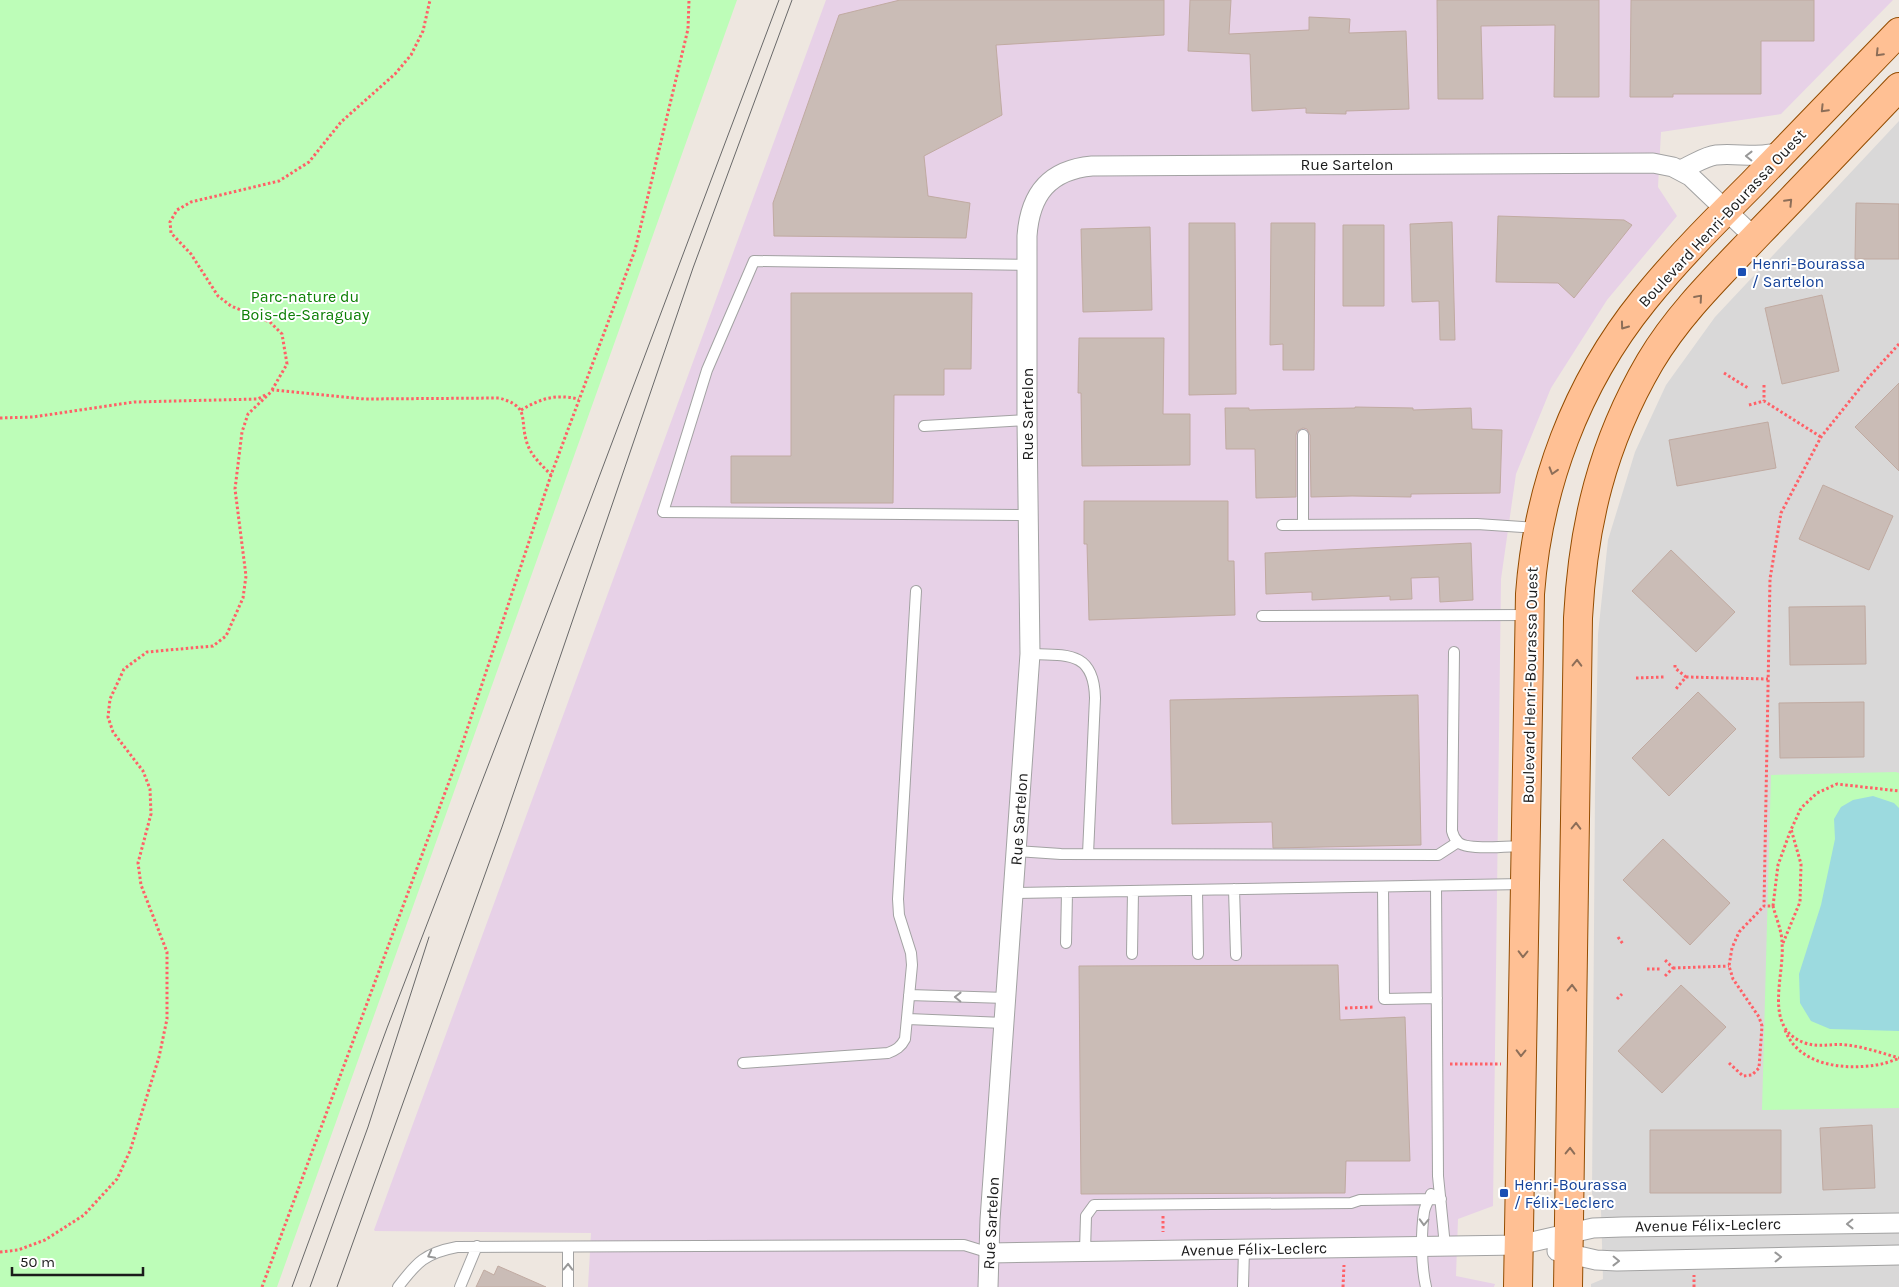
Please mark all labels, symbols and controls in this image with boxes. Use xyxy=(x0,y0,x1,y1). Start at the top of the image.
one-way arrow xyxy=(1876,47,1885,56)
one-way arrow xyxy=(1821,103,1830,112)
street label: Boulevard Henri-Bourassa Ouest xyxy=(1634,125,1810,311)
one-way arrow xyxy=(1745,151,1753,161)
street label: Rue Sartelon xyxy=(1301,155,1393,174)
one-way arrow xyxy=(1783,199,1792,208)
place label: Henri-Bourassa / Sartelon xyxy=(1752,254,1865,291)
marker: Henri-Bourassa / Sartelon xyxy=(1736,266,1748,278)
park label: Parc-nature du Bois-de-Saraguay xyxy=(241,287,370,324)
one-way arrow xyxy=(1693,294,1702,303)
one-way arrow xyxy=(1621,320,1630,330)
street label: Rue Sartelon xyxy=(1018,368,1037,460)
one-way arrow xyxy=(1548,466,1558,475)
street label: Boulevard Henri-Bourassa Ouest xyxy=(1518,566,1542,804)
one-way arrow xyxy=(1572,659,1582,666)
street label: Rue Sartelon xyxy=(1006,772,1032,866)
one-way arrow xyxy=(1570,821,1581,829)
one-way arrow xyxy=(1517,950,1528,958)
one-way arrow xyxy=(1567,984,1577,992)
one-way arrow xyxy=(953,992,961,1002)
one-way arrow xyxy=(1516,1050,1527,1058)
one-way arrow xyxy=(1565,1146,1575,1154)
place label: Henri-Bourassa / Félix-Leclerc xyxy=(1514,1175,1627,1212)
street label: Rue Sartelon xyxy=(979,1176,1003,1270)
marker: Henri-Bourassa / Félix-Leclerc xyxy=(1498,1187,1510,1199)
street label: Avenue Félix-Leclerc xyxy=(1635,1214,1781,1236)
one-way arrow xyxy=(1418,1219,1429,1227)
one-way arrow xyxy=(1846,1219,1854,1229)
street label: Avenue Félix-Leclerc xyxy=(1181,1238,1327,1260)
scale bar xyxy=(12,1244,144,1276)
one-way arrow xyxy=(428,1248,437,1258)
one-way arrow xyxy=(1775,1252,1783,1263)
text: 50 m xyxy=(20,1253,55,1271)
one-way arrow xyxy=(1612,1255,1620,1266)
one-way arrow xyxy=(563,1263,573,1270)

